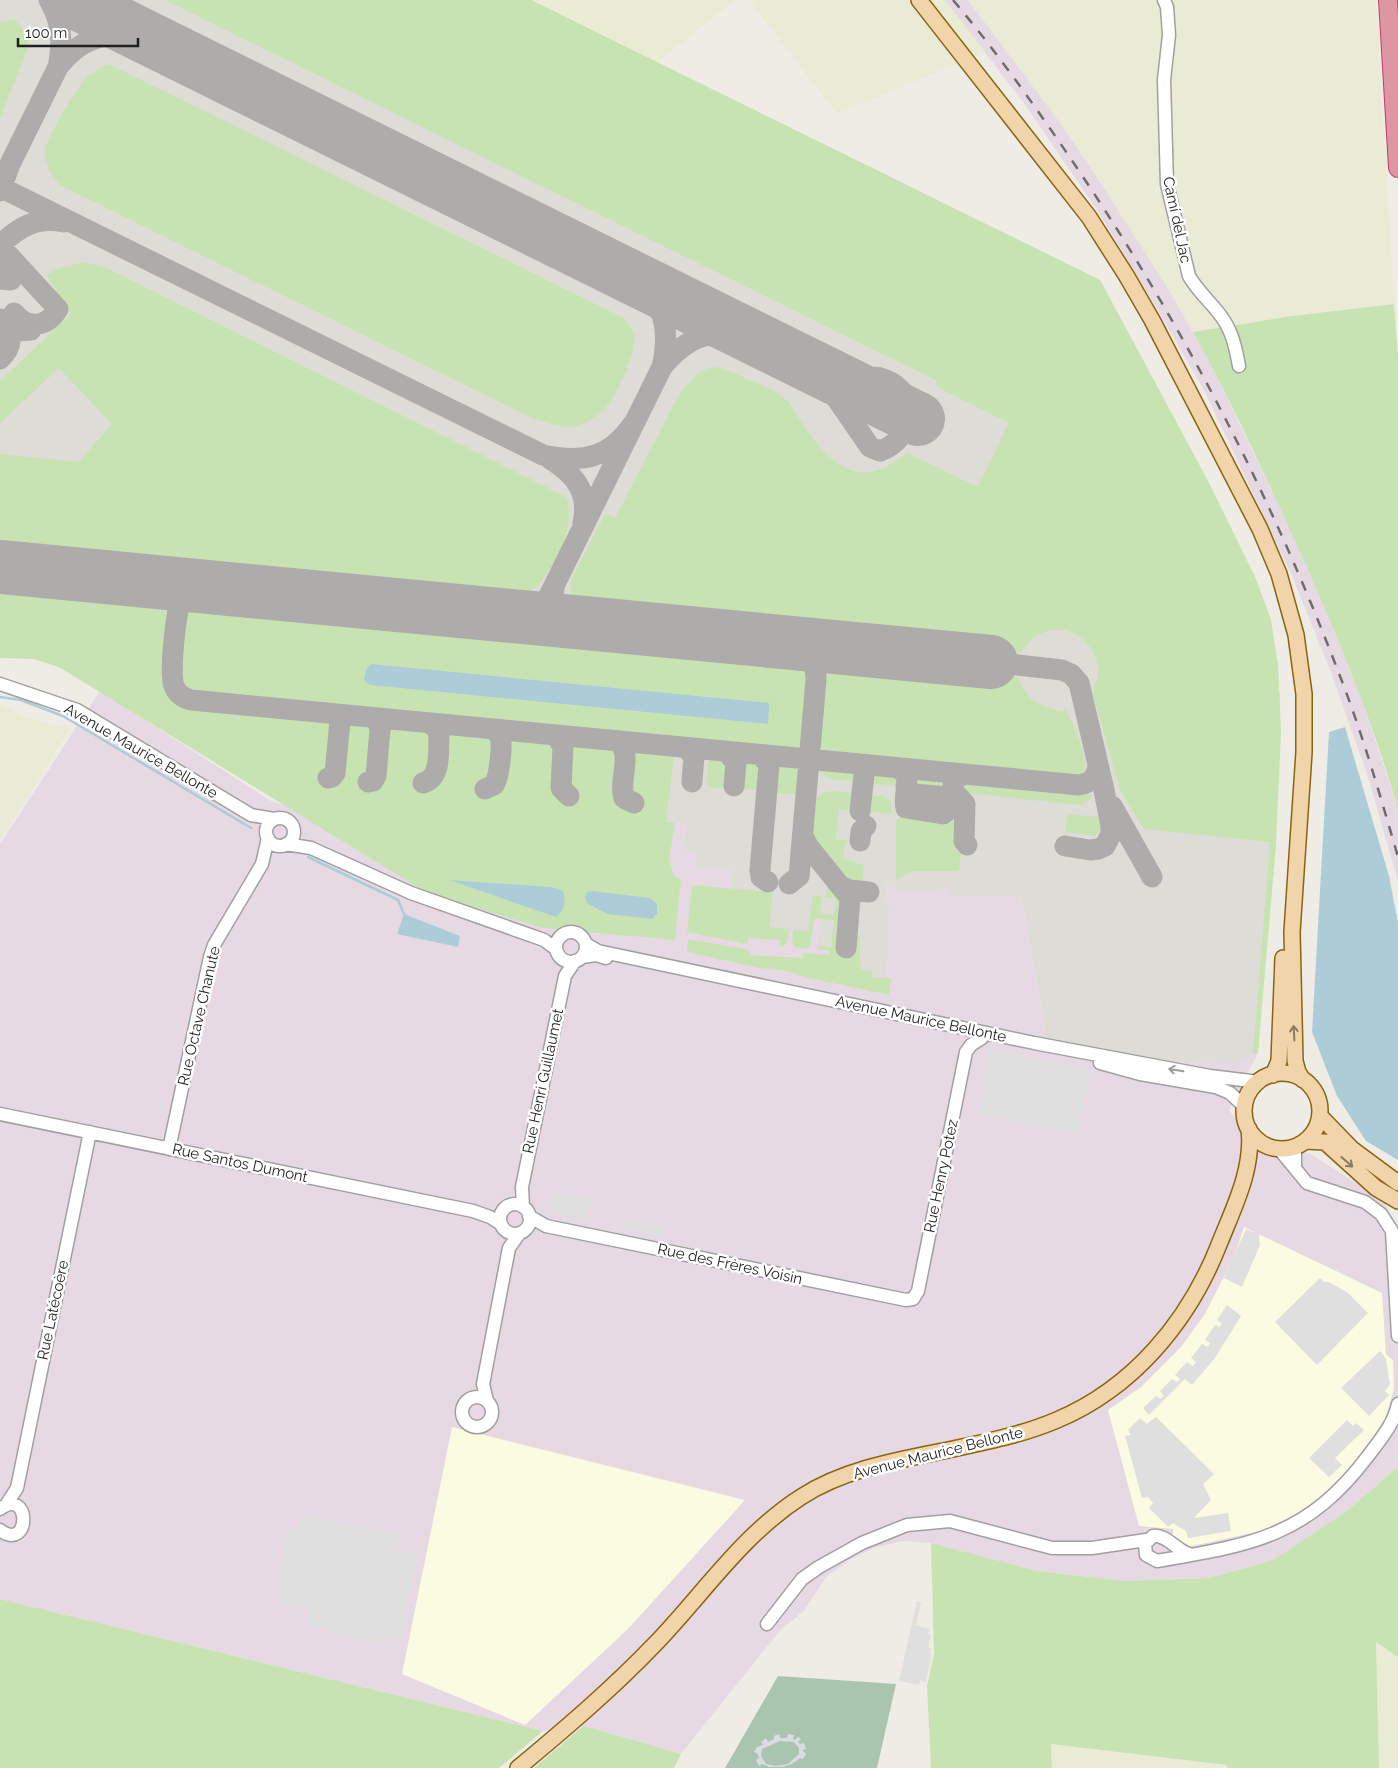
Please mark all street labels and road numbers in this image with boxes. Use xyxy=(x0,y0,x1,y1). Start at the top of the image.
street label: Camí del Jac xyxy=(1159,175,1195,265)
street label: Avenue Maurice Bellonte xyxy=(61,700,221,802)
street label: Rue Octave Chanute xyxy=(174,944,224,1088)
street label: Avenue Maurice Bellonte xyxy=(834,992,1008,1046)
street label: Rue Henri Guillaumet xyxy=(519,1007,567,1155)
street label: Rue Henry Potez xyxy=(920,1118,962,1234)
street label: Rue Santos Dumont xyxy=(171,1140,309,1186)
street label: Rue des Frères Voisin xyxy=(656,1240,804,1288)
street label: Rue Latécoère xyxy=(34,1258,72,1362)
street label: Avenue Maurice Bellonte xyxy=(851,1423,1025,1483)

